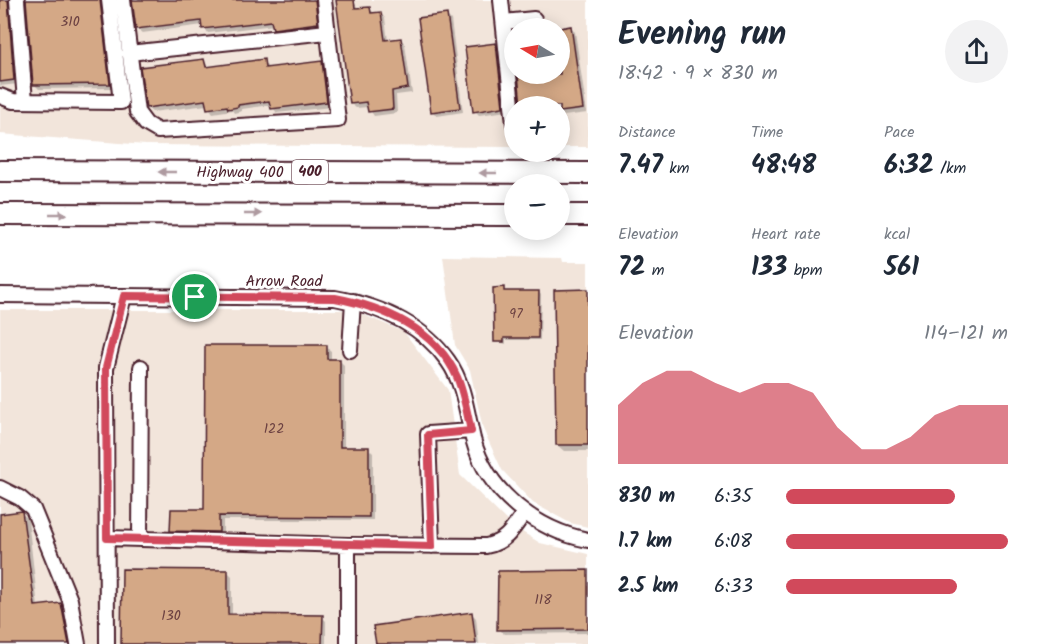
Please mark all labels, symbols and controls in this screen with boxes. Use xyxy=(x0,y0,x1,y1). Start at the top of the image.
text: Evening run xyxy=(618,9,786,62)
house number: 310 xyxy=(60,11,80,33)
north arrow xyxy=(504,18,570,84)
map controls xyxy=(504,18,570,240)
button: share xyxy=(945,20,1008,83)
text: 18:42 · 9 × 830 m xyxy=(618,58,778,90)
button: + xyxy=(504,96,570,162)
text: Distance xyxy=(618,120,676,145)
text: Time xyxy=(751,120,783,145)
text: Pace xyxy=(884,120,915,145)
text: 7.47 xyxy=(618,145,663,187)
text: 48:48 xyxy=(751,145,816,187)
text: 6:32 xyxy=(884,145,934,187)
text: km xyxy=(663,156,690,181)
text: /km xyxy=(934,156,966,181)
street label: Highway 400 xyxy=(196,160,284,185)
road number: 400 xyxy=(292,160,328,184)
one-way arrow xyxy=(157,167,176,177)
one-way arrow xyxy=(478,168,497,178)
button: − xyxy=(504,174,570,240)
one-way arrow xyxy=(49,209,68,219)
one-way arrow xyxy=(244,209,263,219)
text: Elevation xyxy=(618,222,679,247)
text: Heart rate xyxy=(751,222,821,247)
text: kcal xyxy=(884,222,910,247)
text: 72 xyxy=(618,247,645,289)
text: 133 xyxy=(751,247,787,289)
text: 561 xyxy=(884,247,919,289)
text: m xyxy=(645,258,665,283)
text: bpm xyxy=(787,258,823,283)
street label: Arrow Road xyxy=(246,269,323,294)
pin xyxy=(169,271,220,322)
icon: arrive xyxy=(178,280,211,313)
house number: 97 xyxy=(509,303,523,325)
text: Elevation xyxy=(618,318,694,350)
text: 114–121 m xyxy=(924,318,1008,350)
house number: 122 xyxy=(264,418,284,440)
text: 830 m xyxy=(618,481,675,513)
text: 6:35 xyxy=(714,481,752,513)
text: 1.7 km xyxy=(618,526,672,558)
text: 6:08 xyxy=(714,526,752,558)
text: 2.5 km xyxy=(618,571,678,603)
text: 6:33 xyxy=(714,571,753,603)
house number: 118 xyxy=(534,589,552,611)
house number: 130 xyxy=(161,605,181,627)

